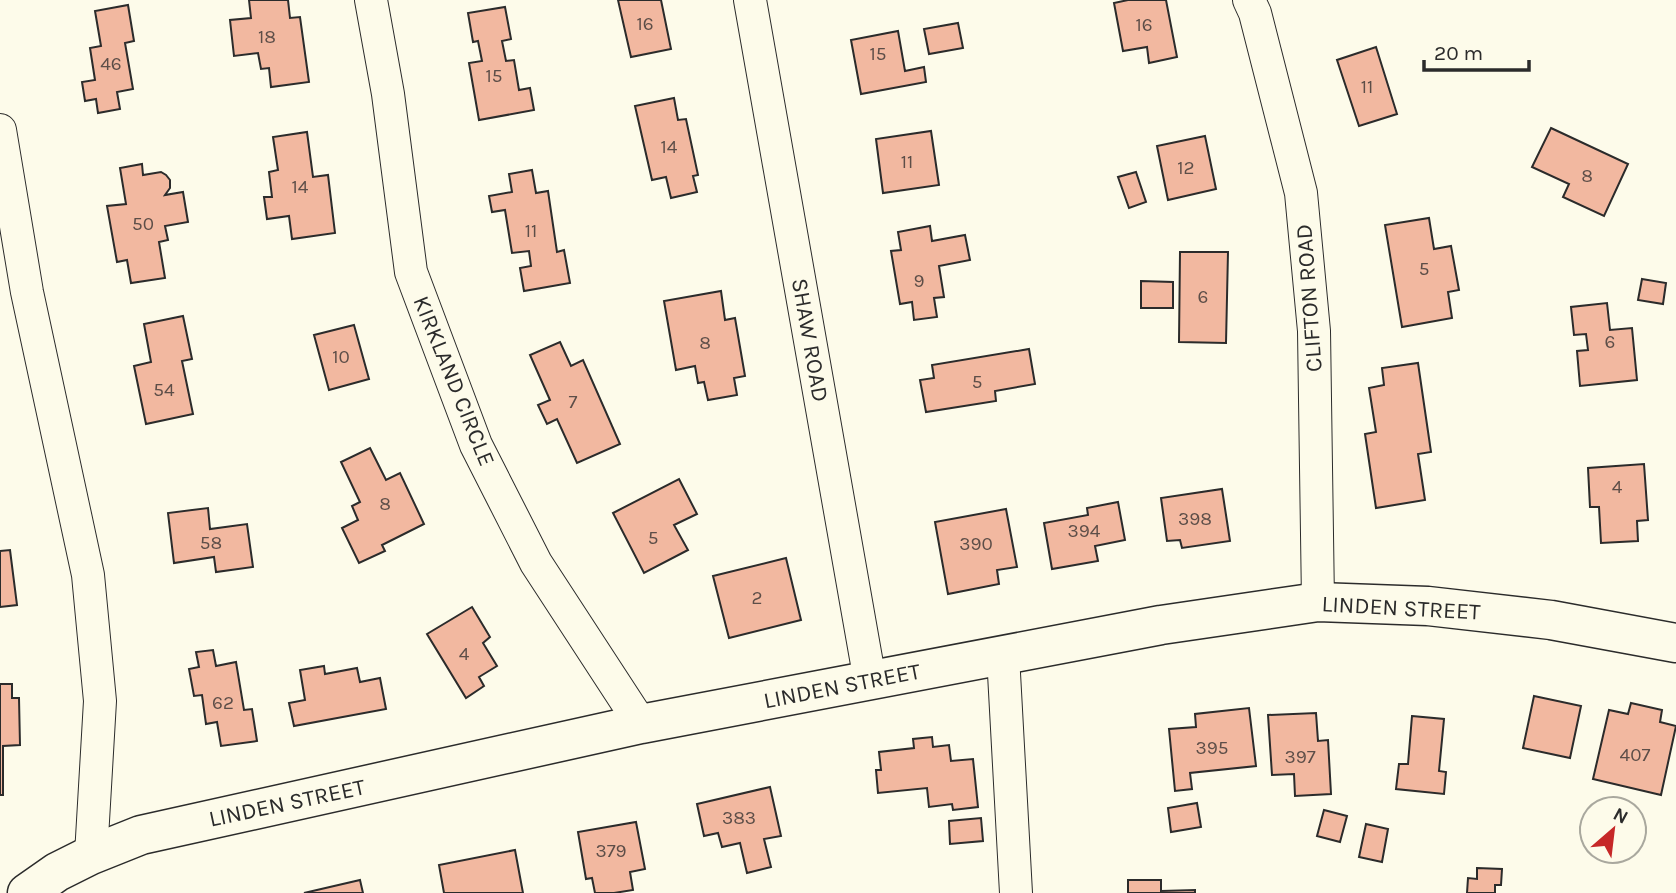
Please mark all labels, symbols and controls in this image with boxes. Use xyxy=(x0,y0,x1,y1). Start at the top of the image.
house number: 16 xyxy=(636,13,654,35)
house number: 16 xyxy=(1135,14,1153,36)
house number: 18 xyxy=(258,26,276,48)
scale bar xyxy=(1424,28,1529,72)
text: 20 m xyxy=(1434,41,1483,65)
house number: 15 xyxy=(869,43,887,65)
house number: 46 xyxy=(100,53,122,75)
house number: 15 xyxy=(485,65,503,87)
house number: 11 xyxy=(1361,76,1373,98)
house number: 14 xyxy=(661,136,678,158)
house number: 11 xyxy=(901,151,913,173)
house number: 12 xyxy=(1177,157,1195,179)
house number: 8 xyxy=(1581,165,1593,187)
house number: 14 xyxy=(292,176,309,198)
house number: 50 xyxy=(132,213,154,235)
house number: 11 xyxy=(525,220,537,242)
street label: CLIFTON ROAD xyxy=(1290,223,1328,373)
house number: 5 xyxy=(1419,258,1429,280)
house number: 9 xyxy=(913,270,925,292)
street label: SHAW ROAD xyxy=(786,276,834,404)
house number: 6 xyxy=(1198,286,1208,308)
street label: KIRKLAND CIRCLE xyxy=(408,292,500,470)
house number: 6 xyxy=(1605,331,1615,353)
house number: 8 xyxy=(699,332,711,354)
house number: 10 xyxy=(332,346,350,368)
house number: 5 xyxy=(972,371,982,393)
house number: 54 xyxy=(153,379,175,401)
house number: 7 xyxy=(569,391,578,413)
house number: 4 xyxy=(1612,476,1623,498)
house number: 8 xyxy=(379,493,391,515)
house number: 398 xyxy=(1178,508,1212,530)
house number: 394 xyxy=(1068,520,1101,542)
house number: 5 xyxy=(648,527,658,549)
house number: 58 xyxy=(200,532,222,554)
house number: 390 xyxy=(959,533,993,555)
house number: 2 xyxy=(751,587,763,609)
street label: LINDEN STREET xyxy=(1321,590,1482,626)
house number: 4 xyxy=(459,643,470,665)
street label: LINDEN STREET xyxy=(761,657,923,714)
house number: 62 xyxy=(212,692,234,714)
house number: 395 xyxy=(1196,737,1228,759)
house number: 407 xyxy=(1620,744,1650,766)
house number: 397 xyxy=(1284,746,1316,768)
street label: LINDEN STREET xyxy=(206,773,368,833)
north arrow xyxy=(1578,795,1648,865)
text: N xyxy=(1609,803,1632,829)
house number: 383 xyxy=(722,807,756,829)
house number: 379 xyxy=(595,840,627,862)

